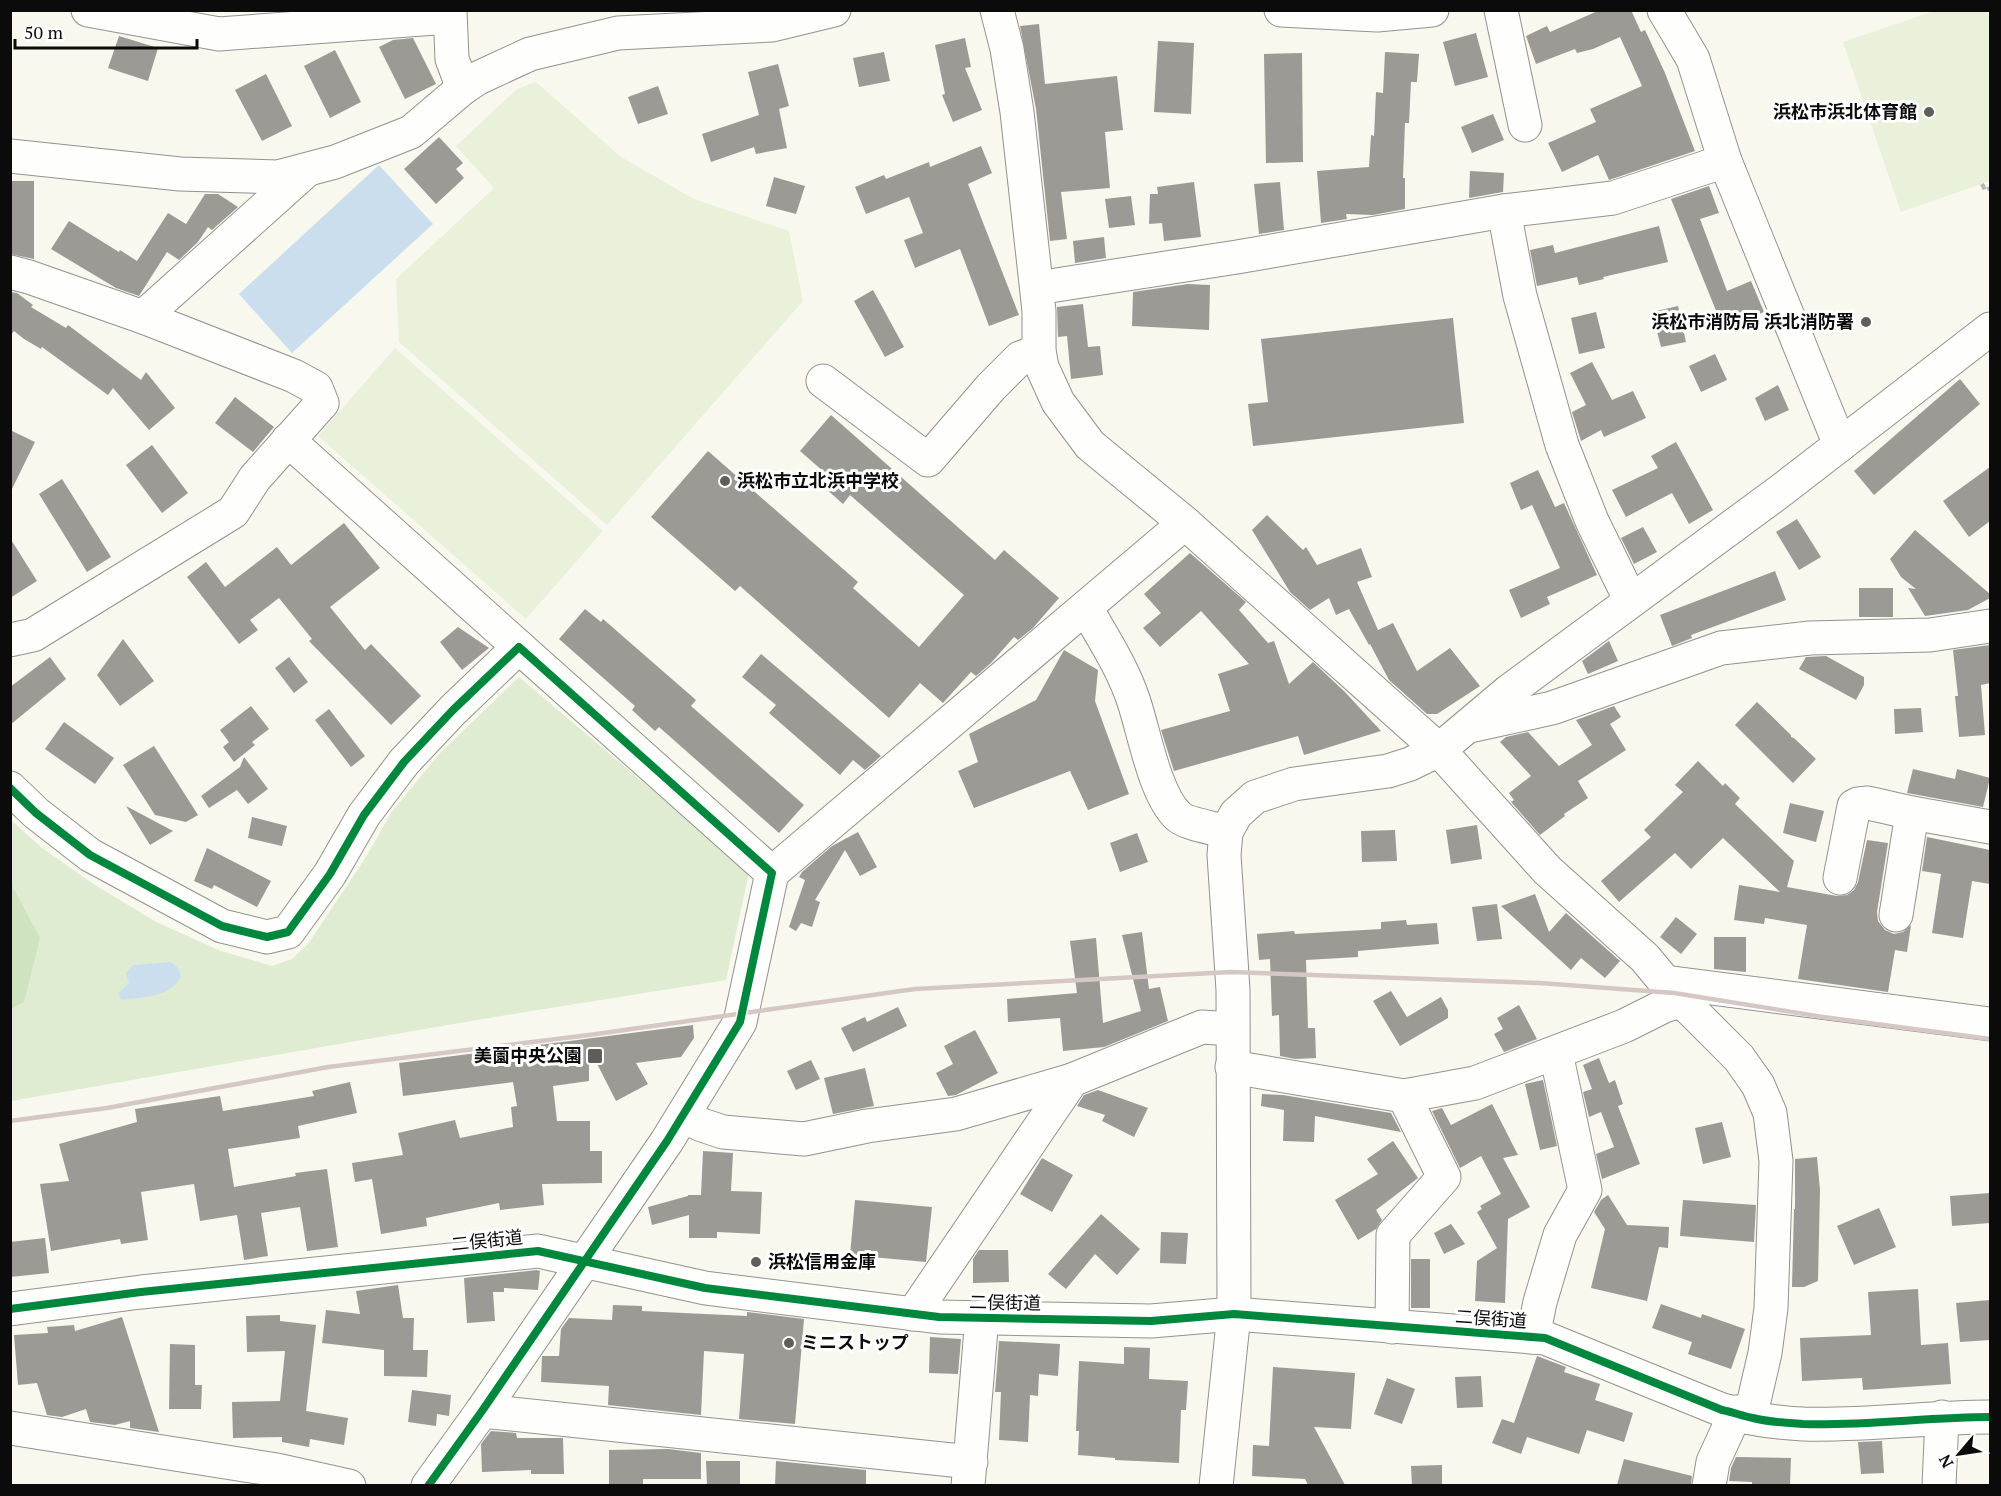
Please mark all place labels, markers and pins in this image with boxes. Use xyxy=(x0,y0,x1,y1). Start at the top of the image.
place label: 浜松市浜北体育館 xyxy=(1773,99,1917,123)
marker: 浜松市浜北体育館 xyxy=(1922,105,1936,119)
place label: 浜松市消防局 浜北消防署 xyxy=(1651,309,1854,333)
marker: 浜松市消防局 浜北消防署 xyxy=(1859,315,1873,329)
place label: 浜松市立北浜中学校 xyxy=(737,468,899,492)
marker: 浜松市立北浜中学校 xyxy=(718,474,732,488)
place label: 美薗中央公園 xyxy=(474,1043,582,1067)
marker: 美薗中央公園 xyxy=(586,1047,604,1065)
place label: 浜松信用金庫 xyxy=(768,1249,876,1273)
marker: 浜松信用金庫 xyxy=(749,1255,763,1269)
place label: ミニストップ xyxy=(801,1330,909,1354)
marker: ミニストップ xyxy=(782,1336,796,1350)

